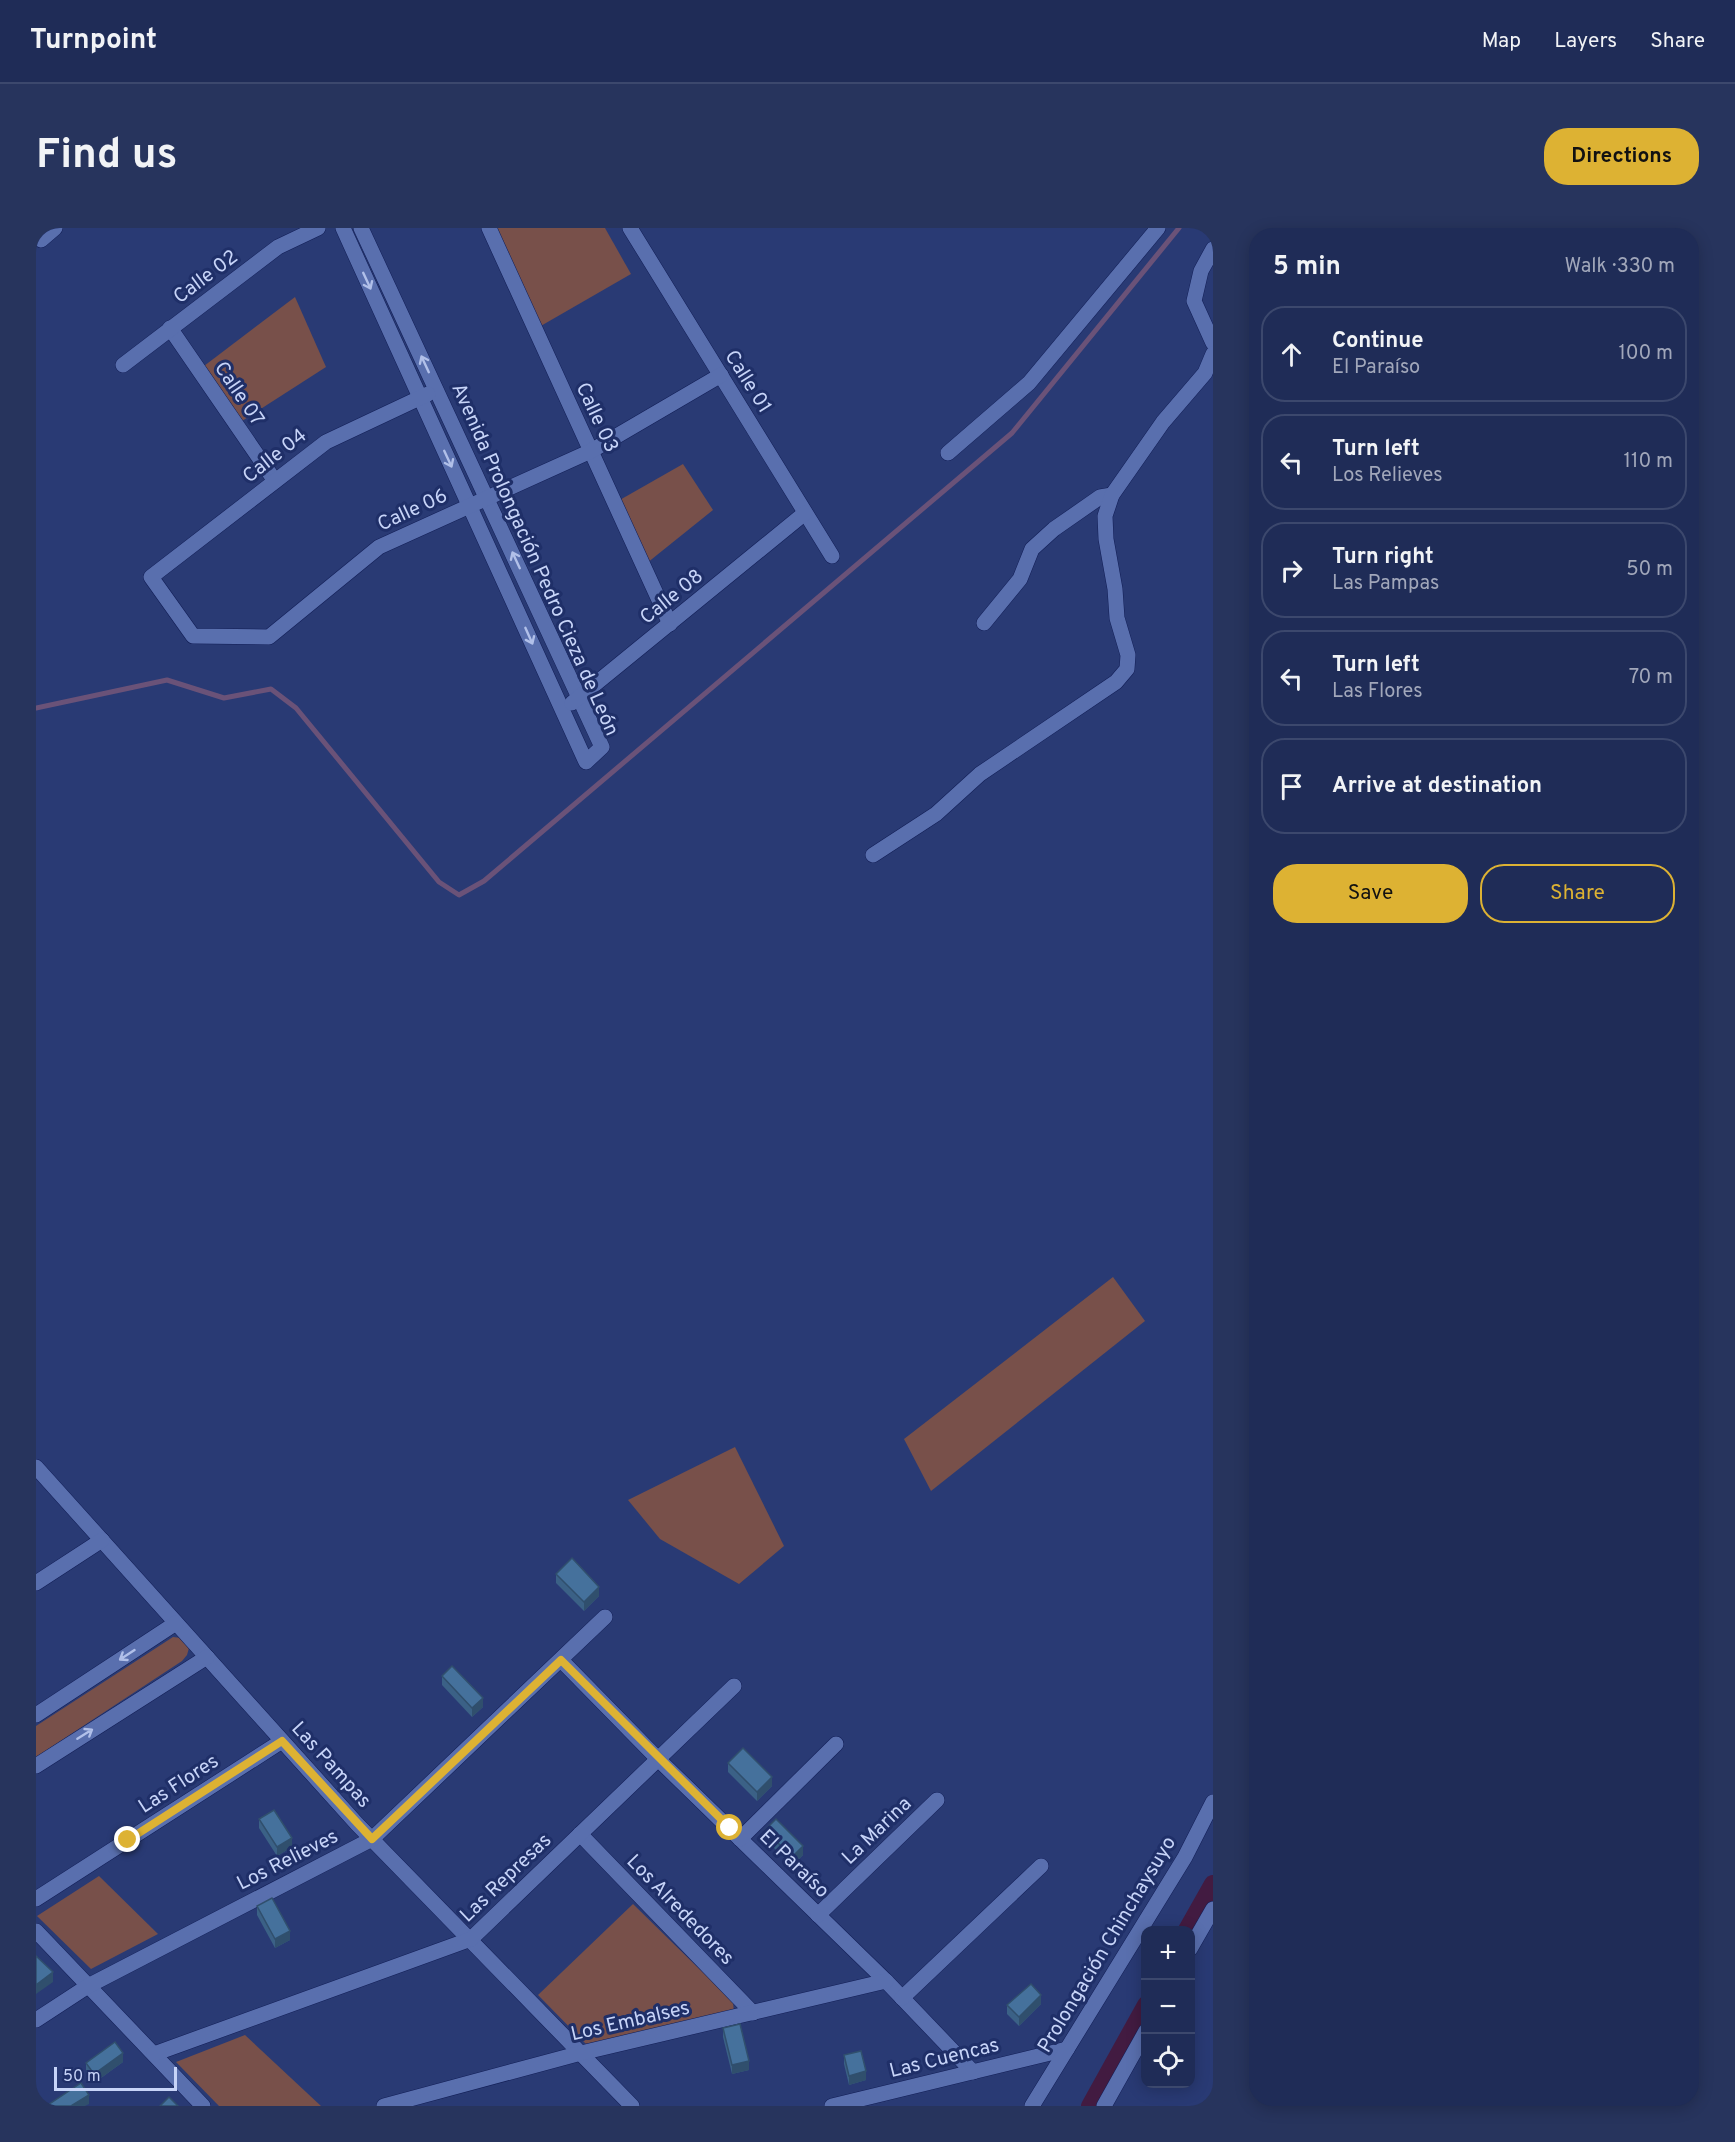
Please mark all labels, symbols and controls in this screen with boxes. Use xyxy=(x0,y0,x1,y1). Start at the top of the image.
text: Turnpoint xyxy=(30,23,157,59)
text: Map xyxy=(1482,28,1521,55)
text: Layers xyxy=(1554,28,1617,55)
text: Share xyxy=(1650,28,1705,55)
button: Directions xyxy=(1544,128,1699,185)
text: Find us xyxy=(36,130,177,183)
street label: Calle 02 xyxy=(169,245,244,310)
text: 5 min xyxy=(1273,251,1341,284)
text: Walk · 330 m xyxy=(1565,254,1675,280)
one-way arrow xyxy=(361,272,373,290)
text: Continue xyxy=(1332,328,1423,355)
icon: ahead xyxy=(1275,338,1308,371)
text: 100 m xyxy=(1618,341,1673,367)
street label: Calle 01 xyxy=(718,346,777,419)
text: El Paraíso xyxy=(1332,355,1420,381)
one-way arrow xyxy=(418,356,430,374)
street label: Calle 07 xyxy=(207,357,269,431)
street label: Avenida Prolongación Pedro Cieza de León xyxy=(444,379,624,740)
street label: Calle 03 xyxy=(569,379,624,457)
street label: Calle 04 xyxy=(238,423,313,490)
text: Turn left xyxy=(1332,436,1420,463)
icon: left xyxy=(1275,446,1308,479)
one-way arrow xyxy=(442,449,454,467)
text: 110 m xyxy=(1624,449,1673,475)
text: Los Relieves xyxy=(1332,463,1443,489)
street label: Calle 06 xyxy=(374,483,452,538)
text: Turn right xyxy=(1332,544,1434,571)
one-way arrow xyxy=(509,551,520,569)
icon: right xyxy=(1275,554,1308,587)
text: 50 m xyxy=(1626,557,1673,583)
street label: Calle 08 xyxy=(635,564,709,631)
text: Las Pampas xyxy=(1332,571,1439,597)
one-way arrow xyxy=(524,627,535,645)
text: Turn left xyxy=(1332,652,1420,679)
icon: left xyxy=(1275,662,1308,695)
text: 70 m xyxy=(1629,665,1673,691)
text: Las Flores xyxy=(1332,679,1423,705)
icon: arrive xyxy=(1275,770,1308,803)
text: Arrive at destination xyxy=(1332,773,1542,800)
button: Save xyxy=(1273,864,1468,923)
button: Share xyxy=(1480,864,1675,923)
one-way arrow xyxy=(120,1649,136,1661)
street label: Las Pampas xyxy=(285,1717,376,1814)
one-way arrow xyxy=(76,1728,93,1740)
street label: Las Flores xyxy=(134,1749,224,1820)
street label: La Marina xyxy=(837,1792,918,1871)
route start xyxy=(716,1814,742,1840)
street label: Los Relieves xyxy=(233,1824,343,1897)
street label: El Paraíso xyxy=(753,1824,834,1904)
route end xyxy=(114,1826,140,1852)
street label: Las Represas xyxy=(455,1828,558,1929)
street label: Prolongación Chinchaysuyo xyxy=(1033,1832,1183,2058)
street label: Los Alrededores xyxy=(620,1849,739,1971)
map controls xyxy=(1141,1926,1195,2088)
button: + xyxy=(1141,1926,1195,1980)
button: − xyxy=(1141,1980,1195,2034)
street label: Los Embalses xyxy=(568,1996,693,2048)
street label: Las Cuencas xyxy=(887,2033,1002,2085)
button: locate xyxy=(1141,2034,1195,2088)
scale bar xyxy=(54,2064,177,2092)
text: 50 m xyxy=(63,2067,101,2087)

